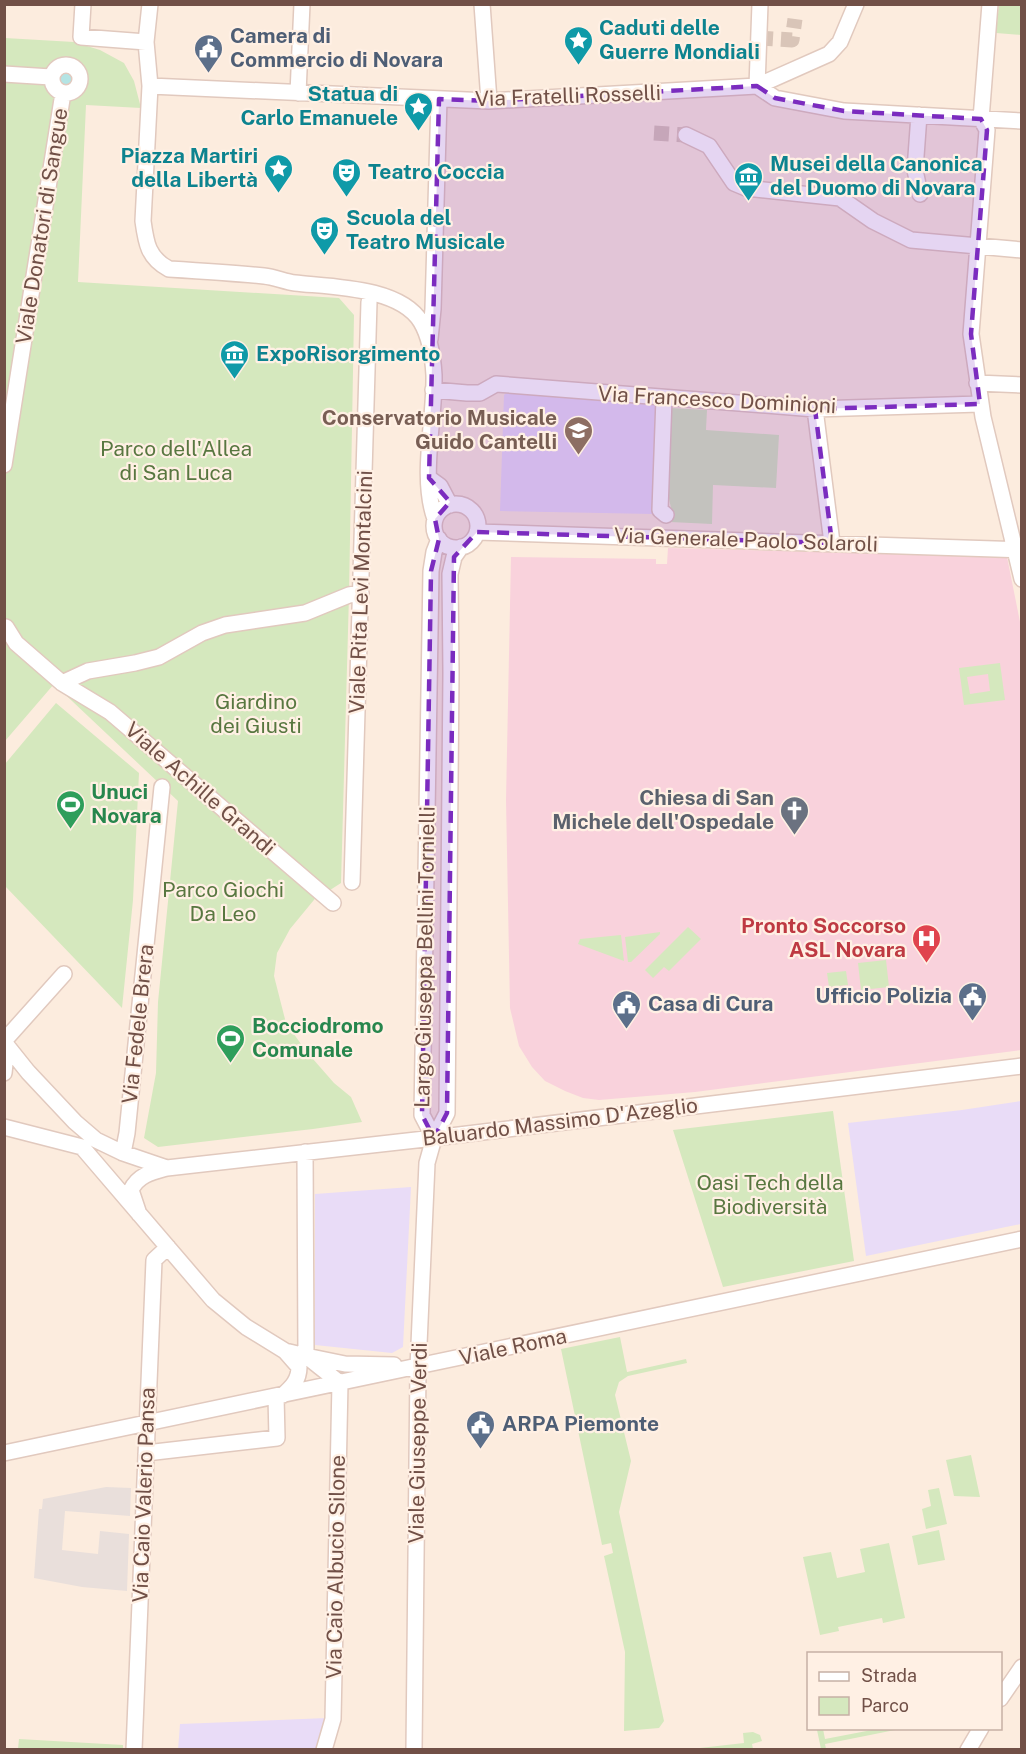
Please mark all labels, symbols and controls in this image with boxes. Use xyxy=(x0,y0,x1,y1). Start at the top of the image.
place label: Caduti delle Guerre Mondiali xyxy=(599,15,760,64)
place label: Camera di Commercio di Novara xyxy=(230,23,443,72)
place icon: Caduti delle Guerre Mondiali xyxy=(562,24,594,66)
public building icon: Camera di Commercio di Novara xyxy=(193,32,225,74)
street label: Via Fratelli Rosselli xyxy=(475,80,661,111)
place label: Statua di Carlo Emanuele xyxy=(240,81,398,130)
place icon: Statua di Carlo Emanuele xyxy=(403,90,435,132)
street label: Viale Donatori di Sangue xyxy=(10,106,73,346)
place label: Piazza Martiri della Libertà xyxy=(120,143,258,192)
place label: Musei della Canonica del Duomo di Novara xyxy=(770,151,983,200)
place icon: Piazza Martiri della Libertà xyxy=(263,152,295,194)
theatre icon: Teatro Coccia xyxy=(331,156,363,198)
place label: Teatro Coccia xyxy=(368,159,505,184)
museum icon: Musei della Canonica del Duomo di Novara xyxy=(733,160,765,202)
place label: Scuola del Teatro Musicale xyxy=(346,205,505,254)
theatre icon: Scuola del Teatro Musicale xyxy=(309,214,341,256)
museum icon: ExpoRisorgimento xyxy=(219,338,251,380)
place label: ExpoRisorgimento xyxy=(256,341,440,366)
street label: Via Francesco Dominioni xyxy=(597,381,837,418)
place label: Conservatorio Musicale Guido Cantelli xyxy=(322,405,557,454)
school or university icon: Conservatorio Musicale Guido Cantelli xyxy=(562,414,594,456)
park label: Parco dell'Allea di San Luca xyxy=(100,436,252,485)
street label: Viale Rita Levi Montalcini xyxy=(344,470,377,714)
street label: Via Generale Paolo Solaroli xyxy=(614,522,878,557)
park label: Giardino dei Giusti xyxy=(210,689,302,738)
street label: Viale Achille Grandi xyxy=(120,717,280,861)
place label: Unuci Novara xyxy=(91,779,162,828)
place label: Chiesa di San Michele dell'Ospedale xyxy=(552,785,774,834)
sports icon: Unuci Novara xyxy=(54,788,86,830)
church icon: Chiesa di San Michele dell'Ospedale xyxy=(779,794,811,836)
street label: Largo Giuseppa Bellini Tornielli xyxy=(409,806,440,1108)
park label: Parco Giochi Da Leo xyxy=(162,877,284,926)
place label: Pronto Soccorso ASL Novara xyxy=(741,913,906,962)
hospital icon: Pronto Soccorso ASL Novara xyxy=(911,922,943,964)
street label: Via Fedele Brera xyxy=(117,943,158,1105)
public building icon: Ufficio Polizia xyxy=(957,980,989,1022)
place label: Ufficio Polizia xyxy=(815,983,952,1008)
public building icon: Casa di Cura xyxy=(611,988,643,1030)
place label: Casa di Cura xyxy=(648,991,773,1016)
place label: Bocciodromo Comunale xyxy=(252,1013,384,1062)
sports icon: Bocciodromo Comunale xyxy=(215,1022,247,1064)
street label: Baluardo Massimo D'Azeglio xyxy=(421,1092,699,1151)
park label: Oasi Tech della Biodiversità xyxy=(696,1170,844,1219)
street label: Viale Roma xyxy=(457,1323,569,1370)
street label: Viale Giuseppe Verdi xyxy=(403,1342,432,1544)
street label: Via Caio Valerio Pansa xyxy=(127,1387,160,1603)
public building icon: ARPA Piemonte xyxy=(465,1408,497,1450)
place label: ARPA Piemonte xyxy=(502,1411,659,1436)
street label: Via Caio Albucio Silone xyxy=(321,1455,350,1679)
legend xyxy=(807,1652,1002,1730)
text: Strada xyxy=(861,1665,917,1686)
text: Parco xyxy=(861,1695,909,1716)

